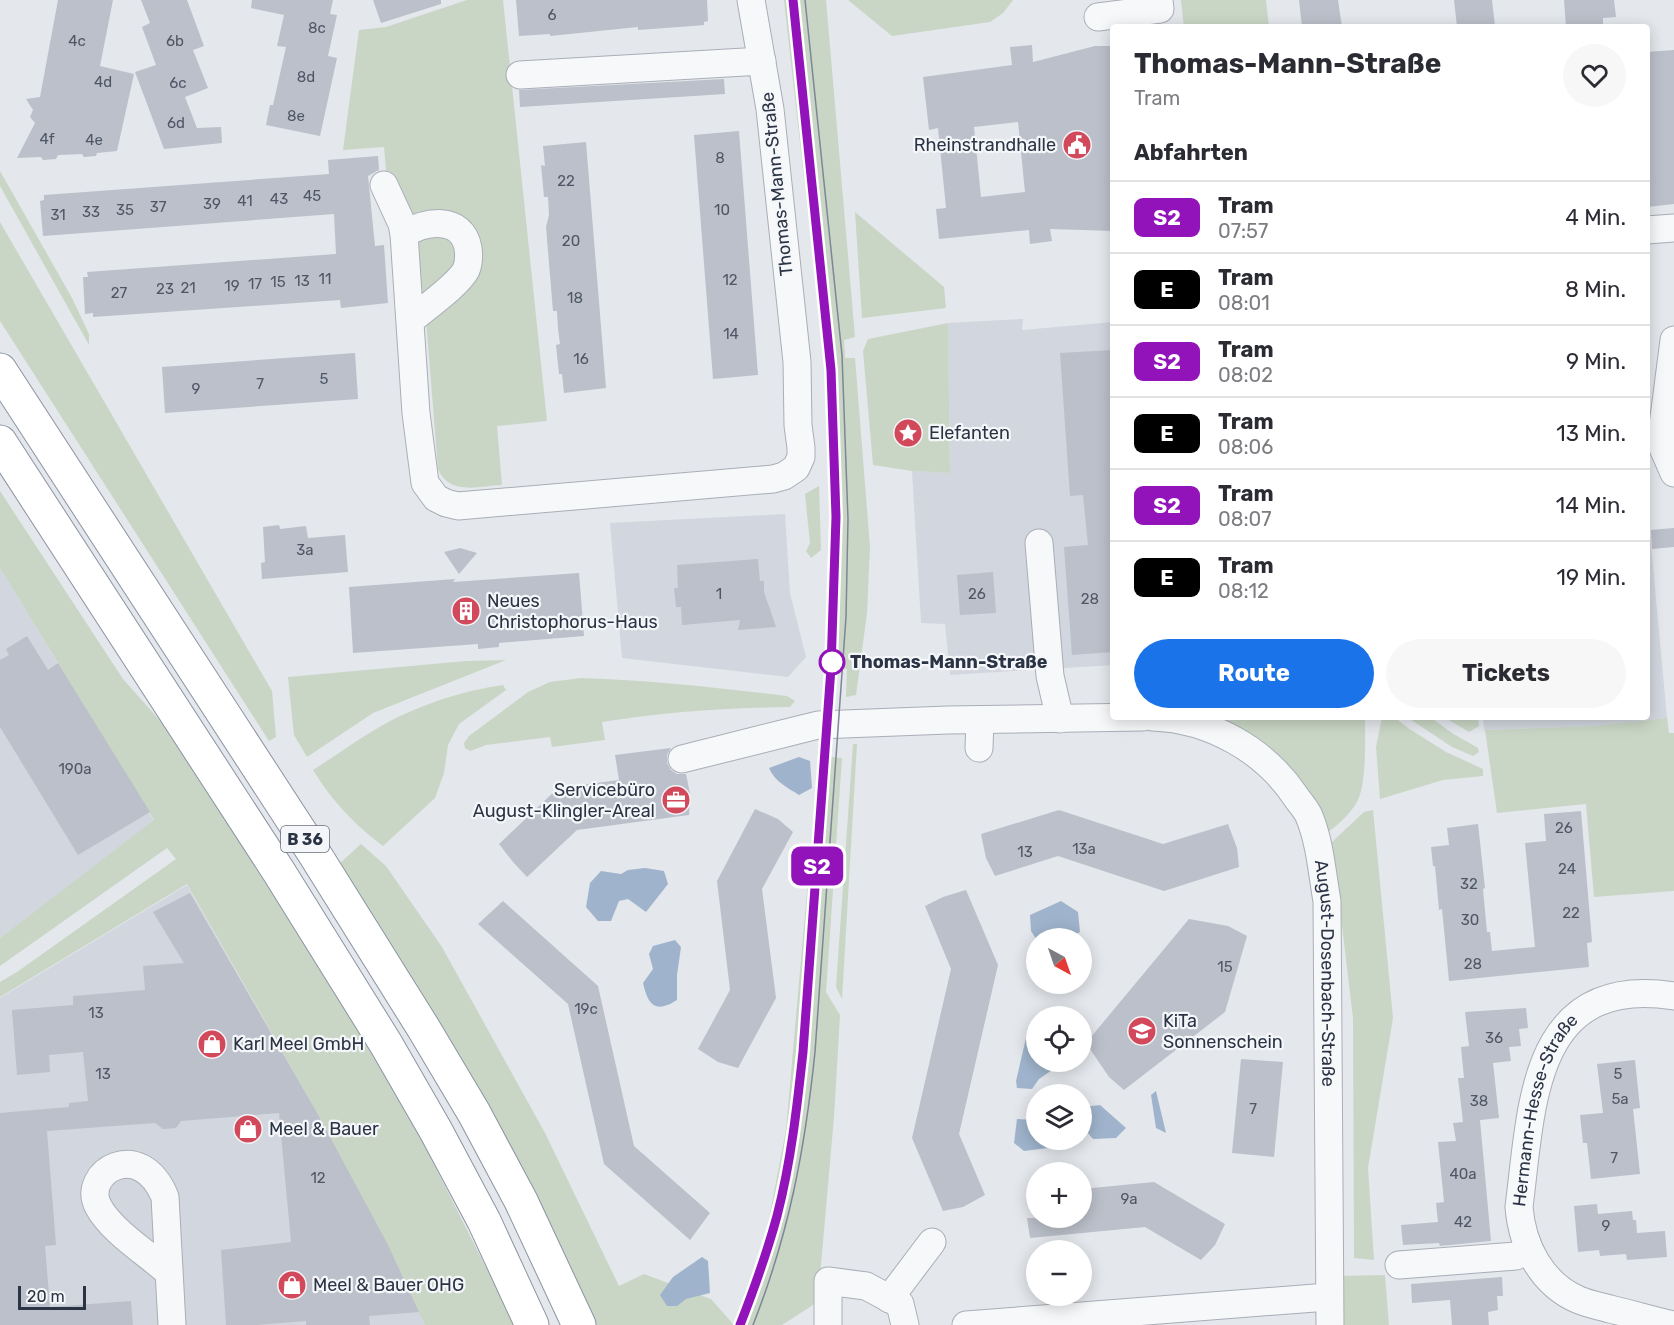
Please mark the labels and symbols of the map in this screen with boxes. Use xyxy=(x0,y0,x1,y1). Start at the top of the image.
house number: 6 xyxy=(547,6,557,24)
house number: 8c xyxy=(308,19,326,37)
house number: 4c xyxy=(68,32,86,50)
house number: 6b xyxy=(166,32,184,50)
house number: 8d xyxy=(297,68,315,86)
house number: 4d xyxy=(94,73,112,91)
house number: 6c xyxy=(169,74,187,92)
street label: Thomas-Mann-Straße xyxy=(756,91,798,277)
house number: 8e xyxy=(287,107,305,125)
house number: 6d xyxy=(167,114,185,132)
public building icon: Rheinstrandhalle xyxy=(1061,129,1093,161)
house number: 4f xyxy=(39,130,55,148)
house number: 4e xyxy=(85,131,103,149)
place label: Rheinstrandhalle xyxy=(914,134,1056,156)
house number: 8 xyxy=(715,149,725,167)
house number: 22 xyxy=(557,172,575,190)
house number: 45 xyxy=(303,187,321,205)
house number: 43 xyxy=(270,190,288,208)
house number: 41 xyxy=(237,192,253,210)
house number: 39 xyxy=(203,195,221,213)
house number: 37 xyxy=(150,198,167,216)
house number: 35 xyxy=(116,201,134,219)
house number: 10 xyxy=(714,201,730,219)
house number: 33 xyxy=(82,203,100,221)
house number: 31 xyxy=(50,206,66,224)
house number: 20 xyxy=(562,232,580,250)
house number: 11 xyxy=(319,270,331,288)
house number: 12 xyxy=(722,271,738,289)
house number: 13 xyxy=(294,272,310,290)
house number: 15 xyxy=(270,273,286,291)
house number: 17 xyxy=(248,275,262,293)
house number: 19 xyxy=(224,277,240,295)
house number: 21 xyxy=(180,279,196,297)
house number: 23 xyxy=(156,280,174,298)
house number: 27 xyxy=(111,284,128,302)
house number: 18 xyxy=(567,289,583,307)
house number: 14 xyxy=(723,325,739,343)
house number: 16 xyxy=(573,350,589,368)
house number: 5 xyxy=(320,370,329,388)
house number: 7 xyxy=(256,375,264,393)
house number: 9 xyxy=(192,380,201,398)
place icon: Elefanten xyxy=(892,417,924,449)
place label: Elefanten xyxy=(929,422,1010,444)
house number: 3a xyxy=(296,541,314,559)
house number: 1 xyxy=(716,585,722,603)
house number: 26 xyxy=(968,585,986,603)
place label: Neues Christophorus-Haus xyxy=(487,590,658,633)
house number: 28 xyxy=(1081,590,1099,608)
building icon: Neues Christophorus-Haus xyxy=(450,595,482,627)
marker: Thomas-Mann-Straße xyxy=(819,649,845,675)
place label: Thomas-Mann-Straße xyxy=(850,651,1048,673)
house number: 190a xyxy=(58,760,92,778)
place label: Servicebüro August-Klingler-Areal xyxy=(473,779,655,822)
office icon: Servicebüro August-Klingler-Areal xyxy=(660,784,692,816)
house number: 26 xyxy=(1555,819,1573,837)
road number: B 36 xyxy=(281,826,329,852)
house number: 13a xyxy=(1072,840,1096,858)
house number: 13 xyxy=(1017,843,1033,861)
line badge: S2 xyxy=(790,846,844,886)
street label: August-Dosenbach-Straße xyxy=(1310,858,1339,1087)
house number: 24 xyxy=(1558,860,1576,878)
house number: 32 xyxy=(1460,875,1478,893)
house number: 22 xyxy=(1562,904,1580,922)
house number: 30 xyxy=(1461,911,1479,929)
north arrow xyxy=(1026,928,1092,994)
house number: 28 xyxy=(1464,955,1482,973)
house number: 15 xyxy=(1217,958,1233,976)
house number: 19c xyxy=(574,1000,598,1018)
house number: 13 xyxy=(88,1004,104,1022)
street label: Hermann-Hesse-Straße xyxy=(1508,1009,1582,1208)
place label: KiTa Sonnenschein xyxy=(1163,1010,1283,1053)
school or university icon: KiTa Sonnenschein xyxy=(1126,1015,1158,1047)
shop icon: Karl Meel GmbH xyxy=(196,1028,228,1060)
house number: 36 xyxy=(1485,1029,1503,1047)
place label: Karl Meel GmbH xyxy=(233,1033,364,1055)
house number: 13 xyxy=(95,1065,111,1083)
house number: 5 xyxy=(1614,1065,1623,1083)
house number: 5a xyxy=(1611,1090,1629,1108)
house number: 38 xyxy=(1470,1092,1488,1110)
house number: 7 xyxy=(1249,1100,1257,1118)
shop icon: Meel & Bauer xyxy=(232,1113,264,1145)
place label: Meel & Bauer xyxy=(269,1118,379,1140)
house number: 7 xyxy=(1610,1149,1618,1167)
house number: 40a xyxy=(1449,1165,1477,1183)
house number: 12 xyxy=(310,1169,326,1187)
house number: 9a xyxy=(1120,1190,1138,1208)
house number: 42 xyxy=(1454,1213,1472,1231)
house number: 9 xyxy=(1602,1217,1611,1235)
shop icon: Meel & Bauer OHG xyxy=(276,1269,308,1301)
place label: Meel & Bauer OHG xyxy=(313,1274,464,1296)
scale bar xyxy=(18,1283,86,1310)

